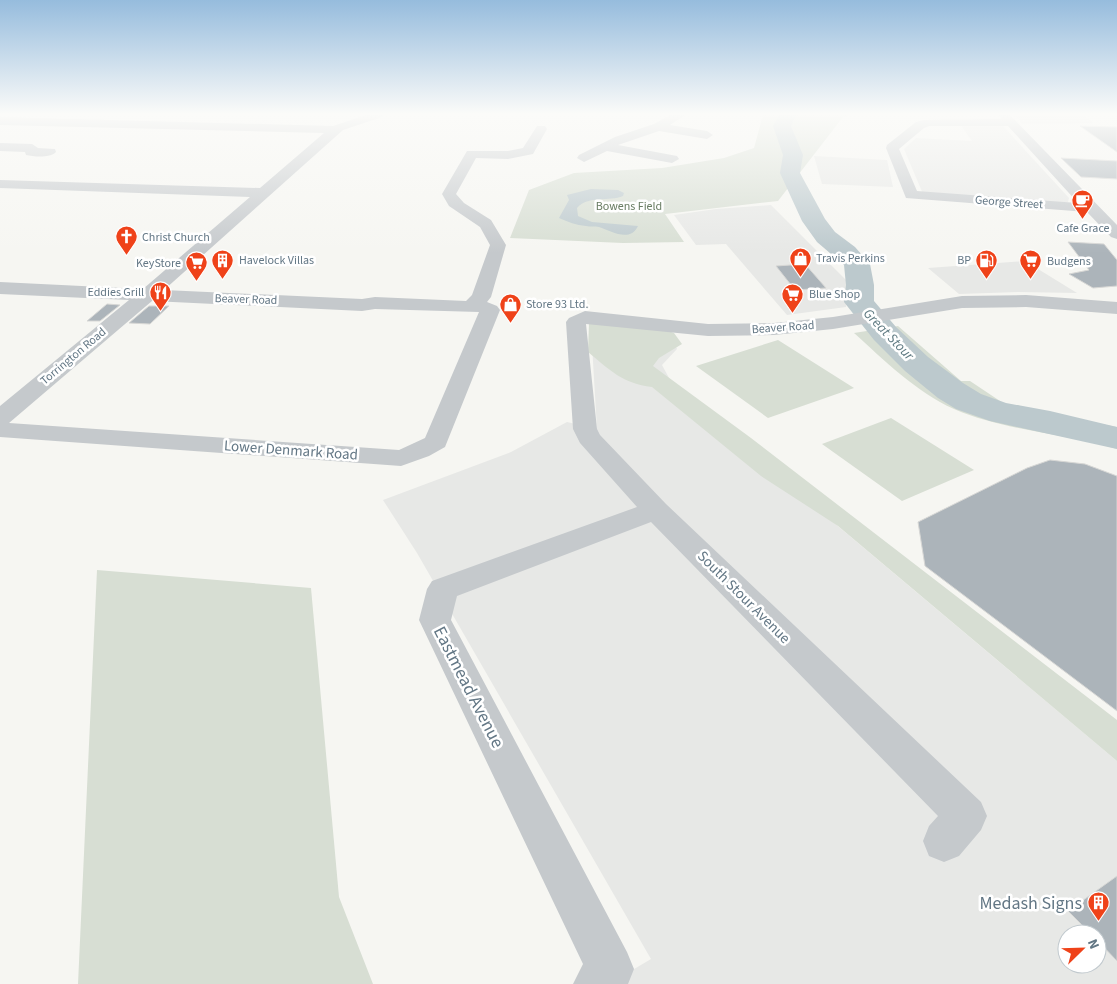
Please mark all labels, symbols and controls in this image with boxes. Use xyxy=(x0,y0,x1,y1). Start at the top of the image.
cafe icon: Cafe Grace xyxy=(1071,189,1095,220)
street label: George Street xyxy=(974,192,1044,213)
park label: Bowens Field xyxy=(596,198,662,215)
place label: Cafe Grace xyxy=(1056,220,1110,237)
church icon: Christ Church xyxy=(114,225,138,256)
place label: Christ Church xyxy=(142,229,210,246)
shop icon: Travis Perkins xyxy=(788,246,812,277)
building icon: Havelock Villas xyxy=(211,248,235,279)
fuel station icon: BP xyxy=(975,248,999,279)
supermarket icon: Budgens xyxy=(1019,249,1043,280)
place label: Travis Perkins xyxy=(816,250,885,267)
supermarket icon: KeyStore xyxy=(185,251,209,282)
place label: Havelock Villas xyxy=(239,252,314,269)
place label: BP xyxy=(957,252,971,269)
place label: Budgens xyxy=(1047,253,1091,270)
place label: KeyStore xyxy=(136,255,181,272)
restaurant icon: Eddies Grill xyxy=(148,280,172,311)
supermarket icon: Blue Shop xyxy=(781,282,805,313)
place label: Eddies Grill xyxy=(88,284,144,301)
place label: Blue Shop xyxy=(809,286,860,303)
street label: Beaver Road xyxy=(214,290,278,309)
shop icon: Store 93 Ltd. xyxy=(498,292,522,323)
place label: Store 93 Ltd. xyxy=(526,296,588,313)
water label: Great Stour xyxy=(858,304,919,366)
street label: Beaver Road xyxy=(751,317,815,338)
street label: Torrington Road xyxy=(37,324,110,389)
street label: Lower Denmark Road xyxy=(223,435,359,466)
street label: South Stour Avenue xyxy=(692,546,795,649)
street label: Eastmead Avenue xyxy=(427,622,510,752)
place label: Medash Signs xyxy=(979,891,1082,916)
building icon: Medash Signs xyxy=(1086,891,1110,922)
north arrow xyxy=(1057,924,1107,974)
text: N xyxy=(1082,936,1104,953)

